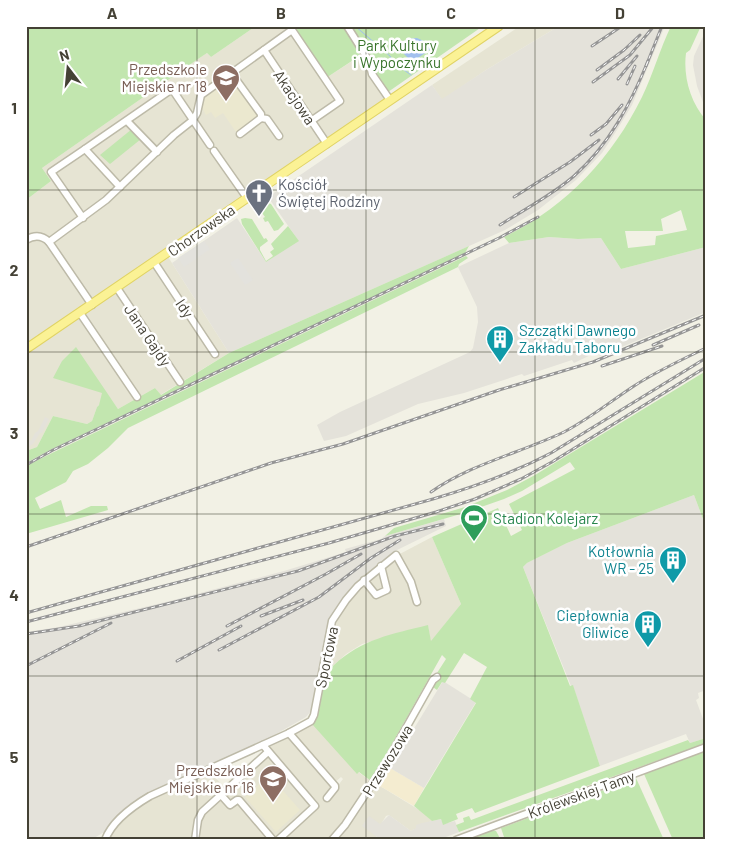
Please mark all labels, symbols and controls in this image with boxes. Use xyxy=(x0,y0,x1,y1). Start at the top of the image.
text: A xyxy=(107,3,118,22)
text: B xyxy=(276,3,286,22)
text: C xyxy=(446,3,456,22)
text: D xyxy=(615,3,625,22)
park label: Park Kultury i Wypoczynku xyxy=(353,36,441,71)
north arrow xyxy=(42,42,92,92)
text: N xyxy=(57,46,71,64)
place label: Przedszkole Miejskie nr 18 xyxy=(122,60,207,95)
school or university icon: Przedszkole Miejskie nr 18 xyxy=(211,63,241,102)
street label: Akacjowa xyxy=(270,66,320,128)
text: 1 xyxy=(11,98,17,117)
place label: Kościół Świętej Rodziny xyxy=(278,175,380,210)
church icon: Kościół Świętej Rodziny xyxy=(244,178,274,217)
street label: Chorzowska xyxy=(164,200,238,260)
text: 2 xyxy=(10,260,19,279)
street label: Idy xyxy=(172,295,198,321)
street label: Jana Gajdy xyxy=(121,301,175,369)
place label: Szczątki Dawnego Zakładu Taboru xyxy=(519,321,636,356)
building icon: Szczątki Dawnego Zakładu Taboru xyxy=(485,324,515,363)
text: 3 xyxy=(10,423,18,442)
sports icon: Stadion Kolejarz xyxy=(459,503,489,542)
place label: Stadion Kolejarz xyxy=(493,509,599,527)
place label: Kotłownia WR - 25 xyxy=(588,542,654,577)
building icon: Kotłownia WR - 25 xyxy=(658,545,688,584)
text: 4 xyxy=(9,585,19,604)
place label: Ciepłownia Gliwice xyxy=(556,606,629,641)
building icon: Ciepłownia Gliwice xyxy=(633,609,663,648)
street label: Sportowa xyxy=(311,625,341,689)
street label: Przewozowa xyxy=(358,721,416,799)
text: 5 xyxy=(10,747,19,766)
place label: Przedszkole Miejskie nr 16 xyxy=(169,761,254,796)
school or university icon: Przedszkole Miejskie nr 16 xyxy=(258,764,288,803)
street label: Królewskiej Tamy xyxy=(525,766,637,822)

